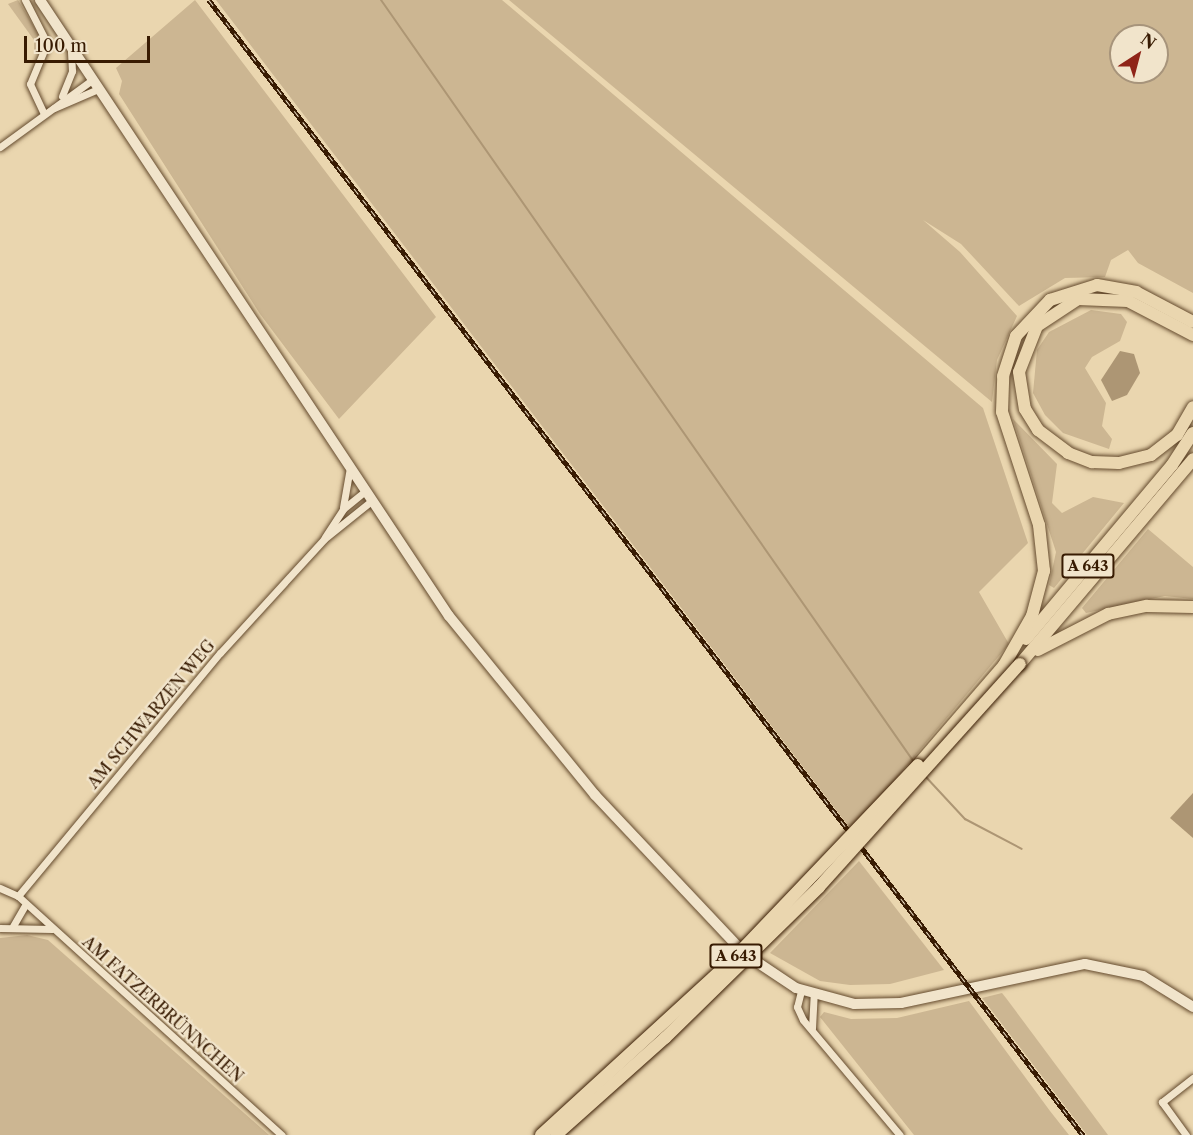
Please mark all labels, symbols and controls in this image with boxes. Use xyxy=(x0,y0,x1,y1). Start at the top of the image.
scale bar xyxy=(27,24,153,62)
north arrow xyxy=(1109,24,1169,84)
text: N xyxy=(1137,29,1160,53)
text: 100 m xyxy=(35,35,87,57)
road number: A 643 xyxy=(1061,554,1115,578)
street label: AM SCHWARZEN WEG xyxy=(83,636,219,792)
street label: AM FATZERBRÜNNCHEN xyxy=(79,932,247,1086)
road number: A 643 xyxy=(709,944,763,968)

